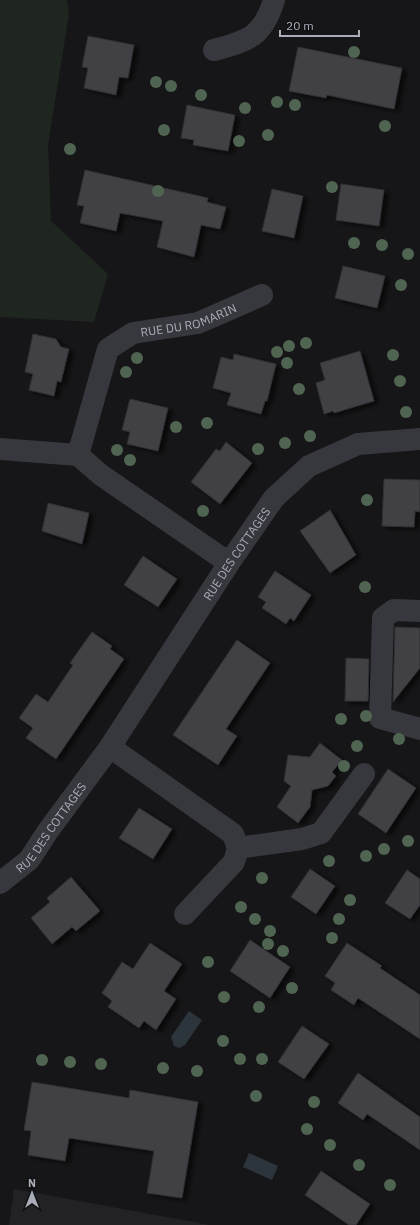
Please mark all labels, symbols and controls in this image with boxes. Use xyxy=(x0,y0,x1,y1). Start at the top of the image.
scale bar xyxy=(280,12,359,38)
text: 20 m xyxy=(286,18,314,33)
street label: RUE DU ROMARIN xyxy=(139,300,239,339)
street label: RUE DES COTTAGES xyxy=(199,504,273,603)
street label: RUE DES COTTAGES xyxy=(12,779,89,876)
north arrow xyxy=(12,1173,52,1213)
text: N xyxy=(28,1176,36,1190)

